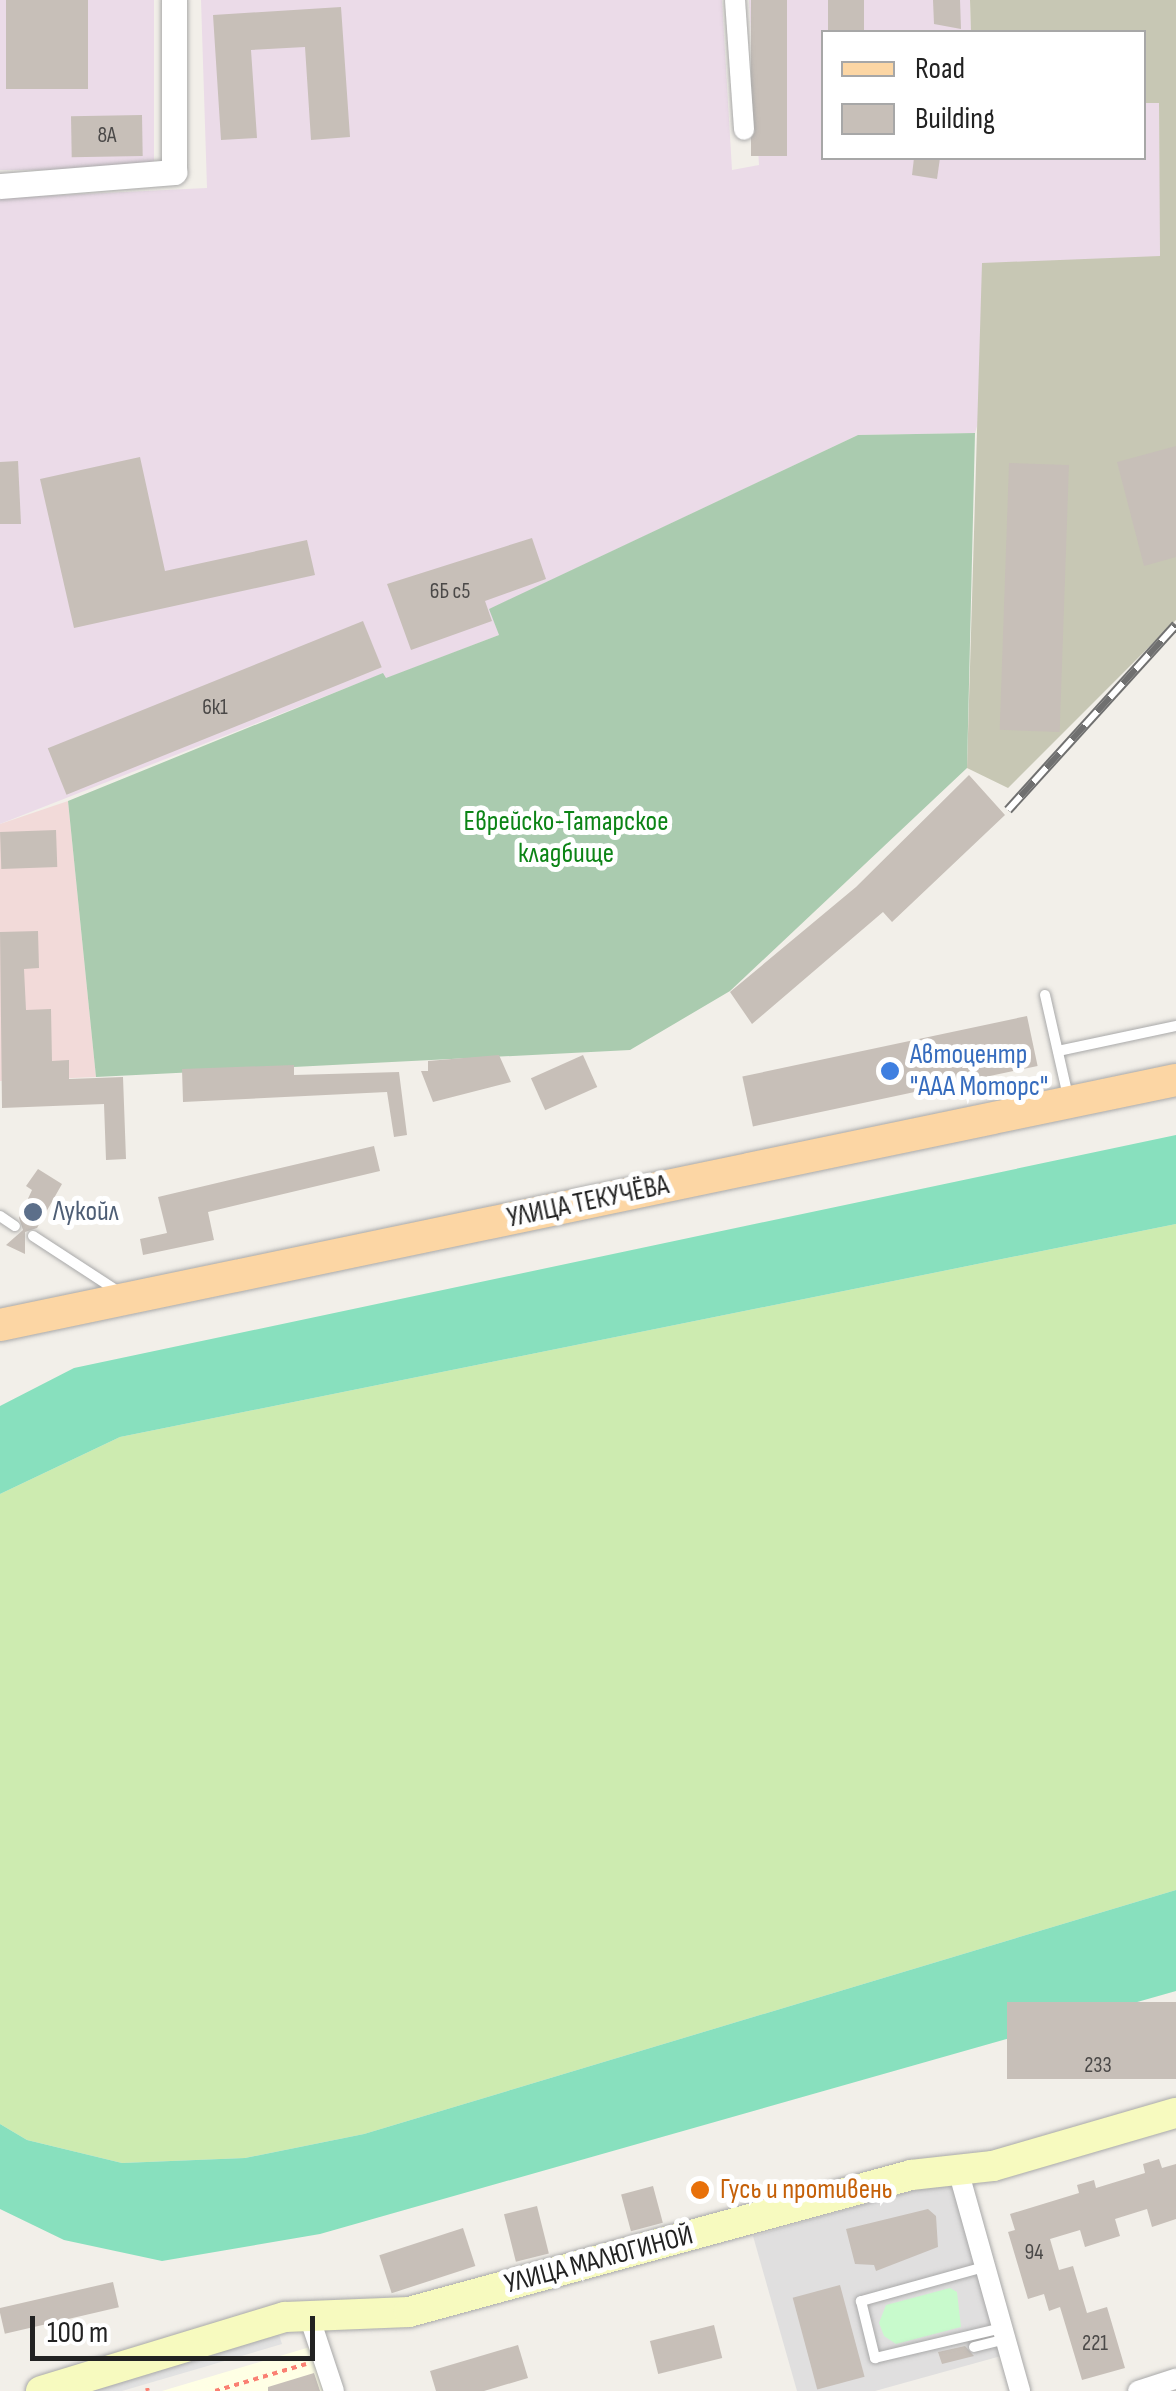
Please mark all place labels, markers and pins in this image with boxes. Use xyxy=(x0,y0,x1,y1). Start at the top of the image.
place label: Автоцентр "ААА Моторс" xyxy=(910,1038,1048,1104)
marker: Автоцентр "ААА Моторс" xyxy=(879,1060,901,1082)
place label: Лукойл xyxy=(53,1195,119,1229)
marker: Лукойл xyxy=(22,1201,44,1223)
place label: Гусь и противень xyxy=(720,2173,893,2207)
marker: Гусь и противень xyxy=(689,2179,711,2201)

